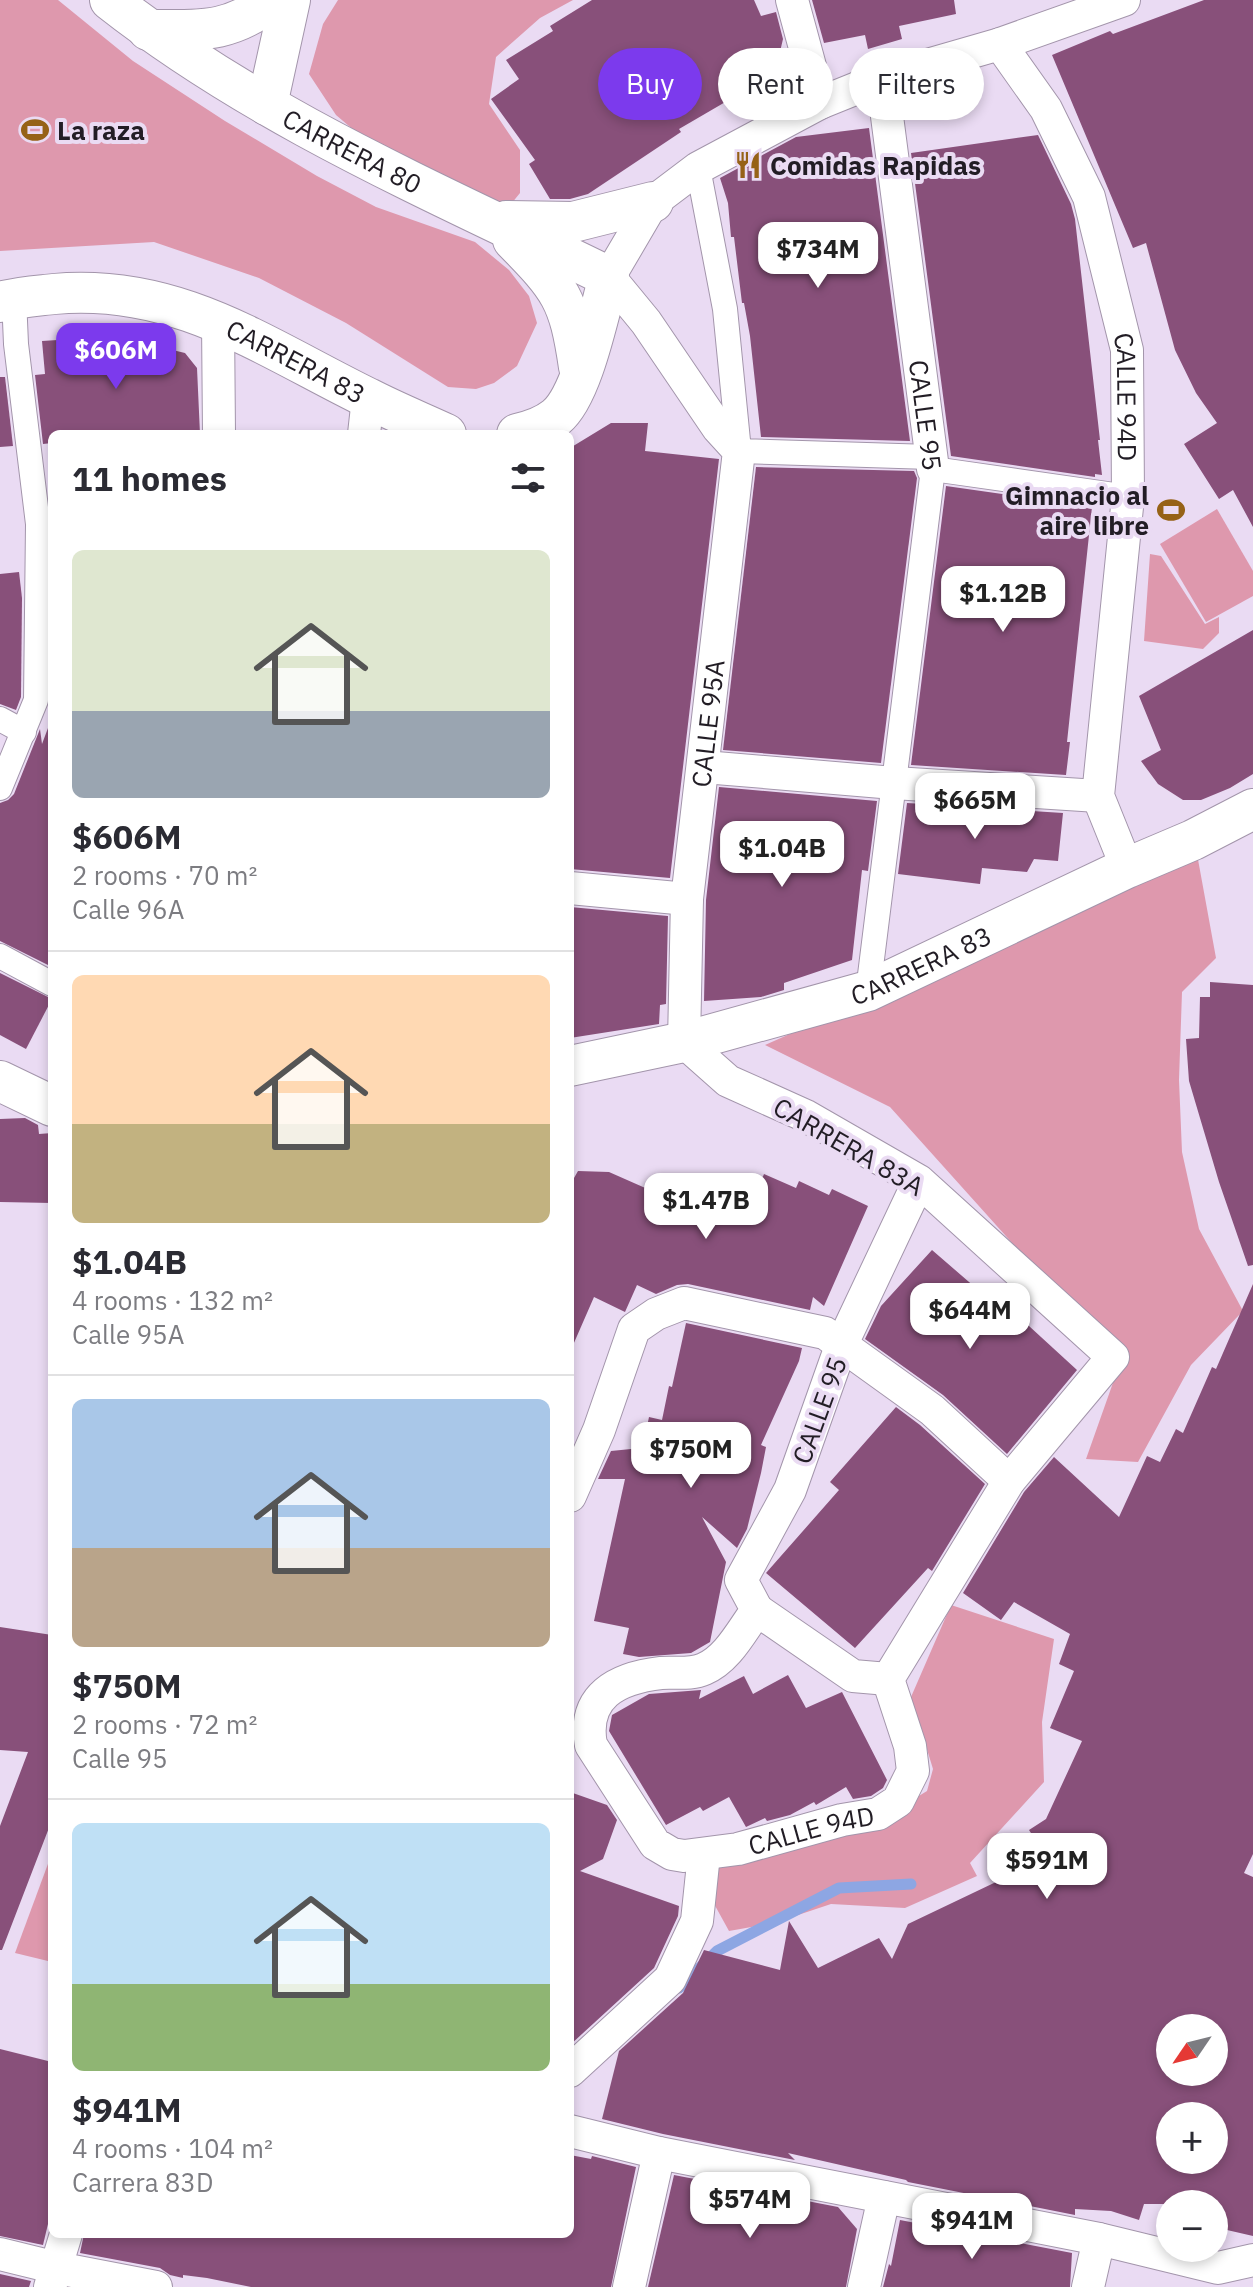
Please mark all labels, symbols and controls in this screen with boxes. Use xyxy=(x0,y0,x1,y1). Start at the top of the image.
chip: Buy xyxy=(598,48,702,120)
chip: Rent xyxy=(718,48,833,120)
chip: Filters xyxy=(849,48,984,120)
street label: CARRERA 80 xyxy=(277,101,427,201)
place label: La raza xyxy=(57,113,145,147)
sports icon: La raza xyxy=(20,115,50,145)
place label: Comidas Rapidas xyxy=(770,148,981,182)
restaurant icon: Comidas Rapidas xyxy=(733,150,763,180)
pin: $734M xyxy=(762,222,874,290)
text: $734M xyxy=(776,231,860,265)
street label: CARRERA 83 xyxy=(221,312,371,411)
pin: $606M xyxy=(60,323,172,391)
street label: CALLE 94D xyxy=(1106,329,1145,461)
text: $606M xyxy=(74,332,158,366)
street label: CALLE 95 xyxy=(902,358,950,473)
text: 11 homes xyxy=(72,456,227,500)
icon: filters xyxy=(506,456,550,500)
place label: Gimnacio al aire libre xyxy=(1005,478,1149,542)
sports icon: Gimnacio al aire libre xyxy=(1156,495,1186,525)
pin: $1.12B xyxy=(938,566,1068,634)
text: $1.12B xyxy=(959,575,1047,609)
icon: home xyxy=(239,602,383,746)
street label: CALLE 95A xyxy=(683,658,732,789)
pin: $665M xyxy=(919,773,1031,841)
text: $665M xyxy=(933,782,1017,816)
text: $606M xyxy=(72,814,181,858)
pin: $1.04B xyxy=(717,821,847,889)
text: $1.04B xyxy=(738,830,826,864)
text: 2 rooms · 70 m² xyxy=(72,858,257,892)
text: Calle 96A xyxy=(72,892,184,926)
street label: CARRERA 83 xyxy=(847,918,997,1012)
icon: home xyxy=(239,1027,383,1171)
street label: CARRERA 83A xyxy=(768,1089,931,1203)
pin: $1.47B xyxy=(641,1173,771,1241)
text: $1.47B xyxy=(662,1182,750,1216)
text: $1.04B xyxy=(72,1239,187,1283)
text: 4 rooms · 132 m² xyxy=(72,1283,273,1317)
pin: $644M xyxy=(914,1283,1026,1351)
text: $644M xyxy=(928,1292,1012,1326)
text: Calle 95A xyxy=(72,1317,184,1351)
street label: CALLE 95 xyxy=(784,1352,854,1468)
pin: $750M xyxy=(635,1422,747,1490)
text: $750M xyxy=(649,1431,733,1465)
icon: home xyxy=(239,1451,383,1595)
text: $750M xyxy=(72,1663,181,1707)
text: 2 rooms · 72 m² xyxy=(72,1707,257,1741)
text: Calle 95 xyxy=(72,1741,168,1775)
street label: CALLE 94D xyxy=(744,1798,877,1862)
pin: $591M xyxy=(991,1833,1103,1901)
text: $591M xyxy=(1005,1842,1089,1876)
icon: home xyxy=(239,1875,383,2019)
north arrow xyxy=(1156,2014,1228,2086)
map controls xyxy=(1156,2014,1228,2262)
text: $941M xyxy=(72,2087,181,2131)
button: + xyxy=(1156,2102,1228,2174)
text: 4 rooms · 104 m² xyxy=(72,2131,273,2165)
text: Carrera 83D xyxy=(72,2165,213,2199)
pin: $574M xyxy=(694,2172,806,2240)
text: $574M xyxy=(708,2181,792,2215)
button: − xyxy=(1156,2190,1228,2262)
pin: $941M xyxy=(916,2193,1028,2261)
text: $941M xyxy=(930,2202,1014,2236)

